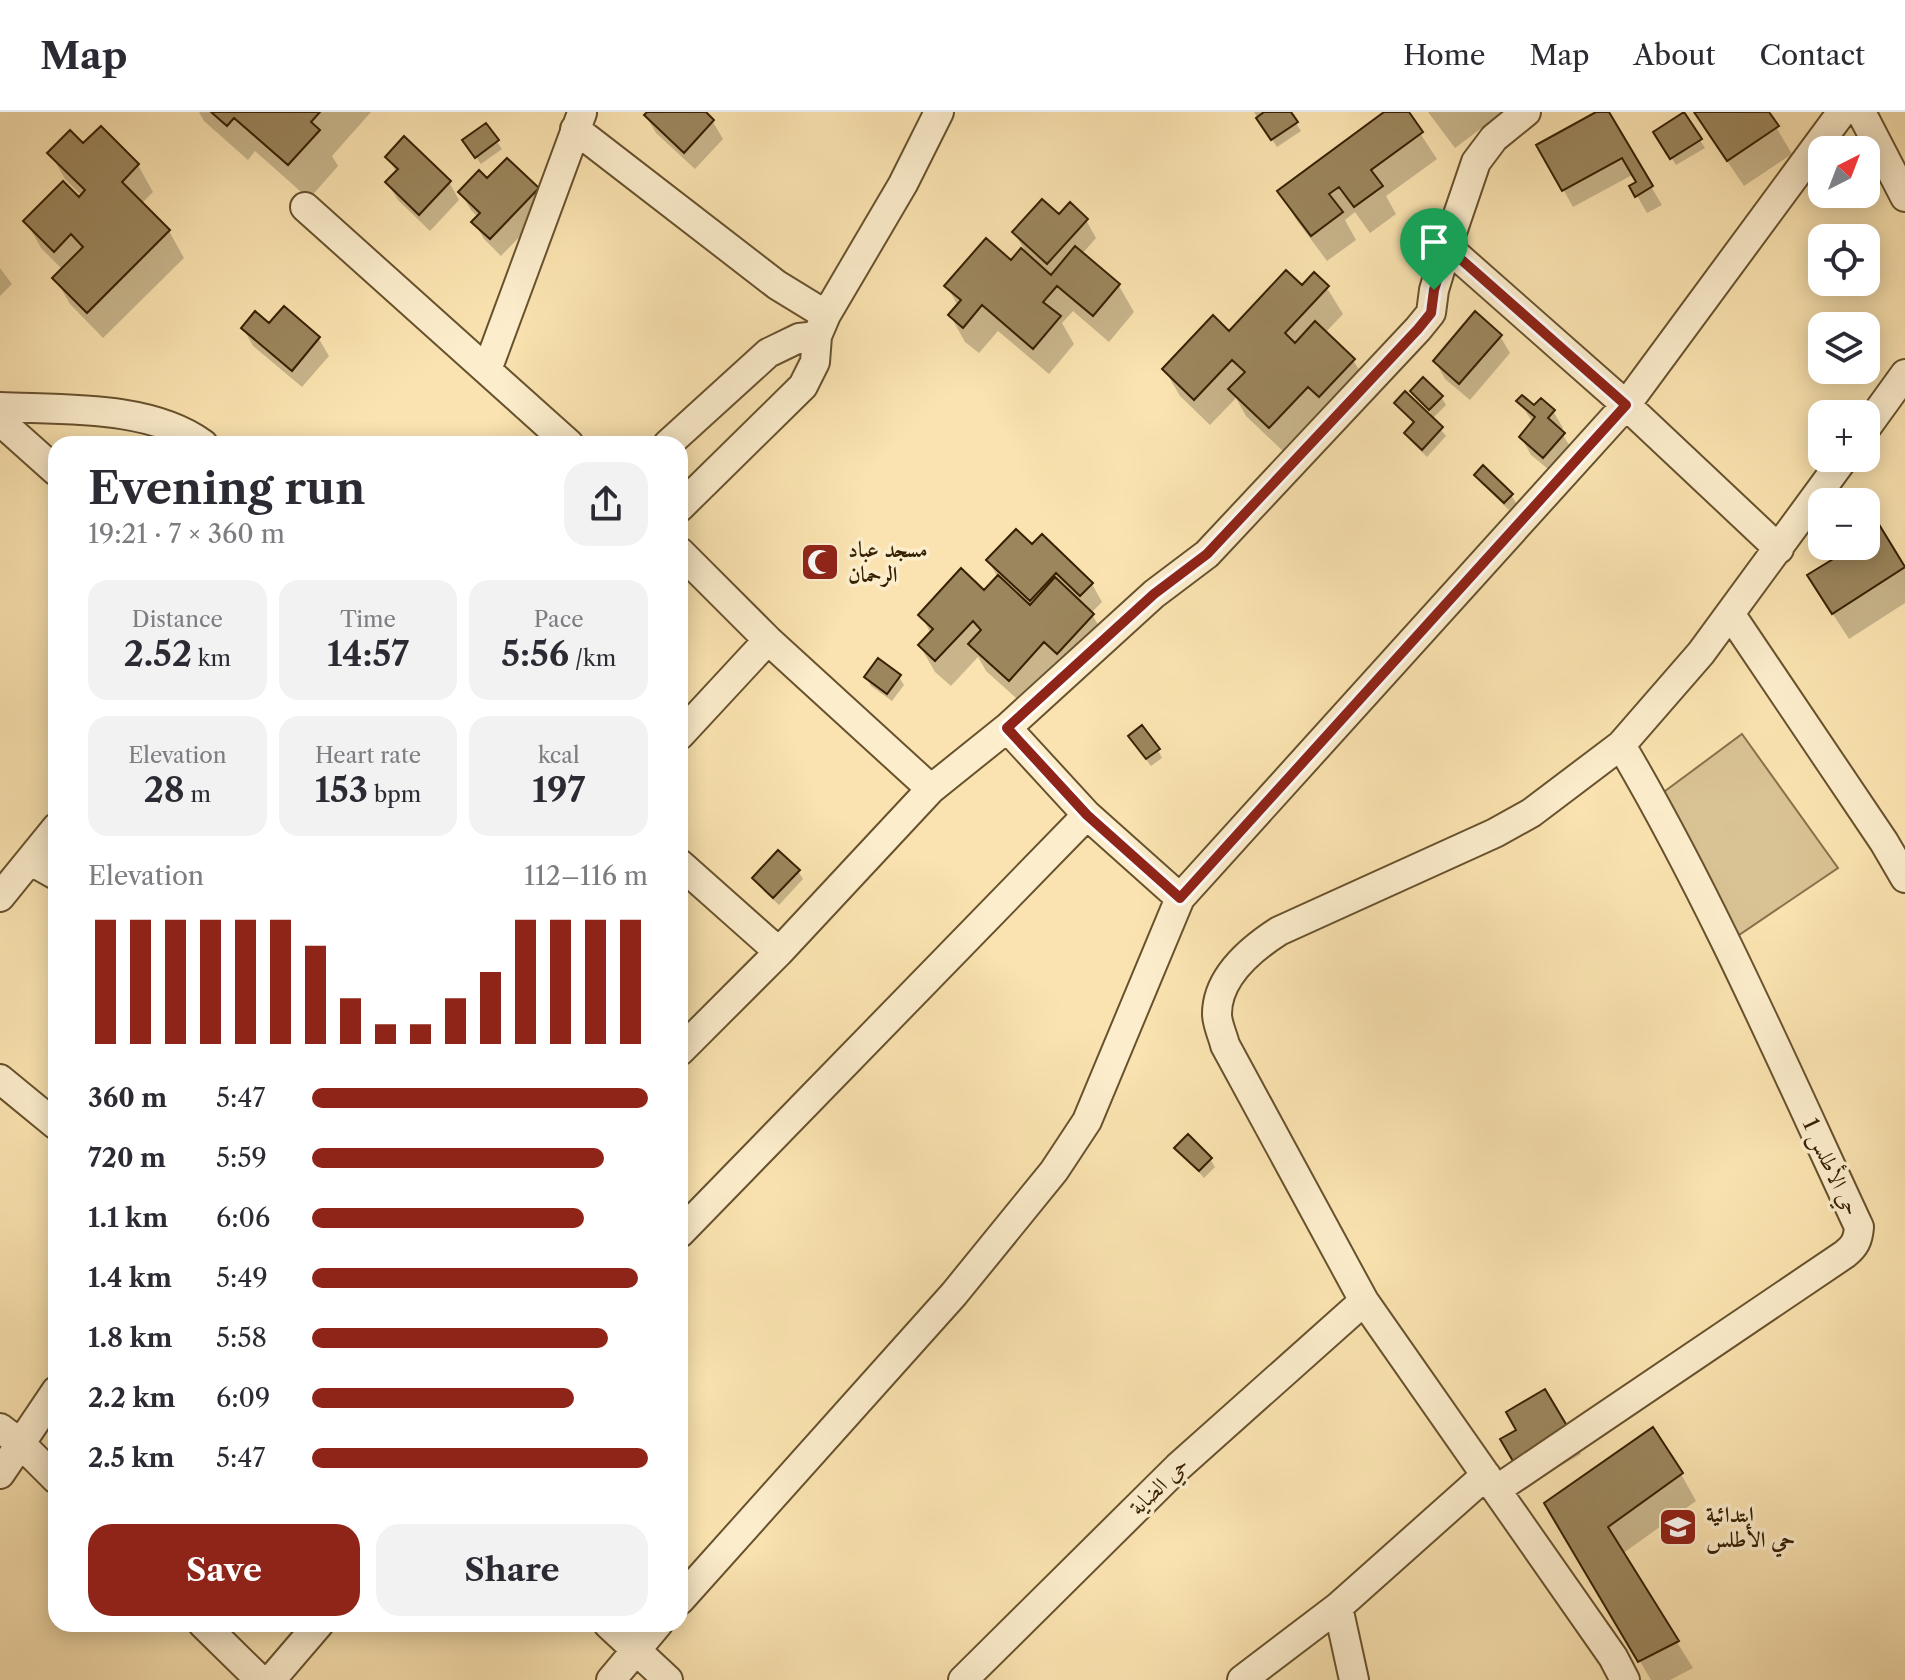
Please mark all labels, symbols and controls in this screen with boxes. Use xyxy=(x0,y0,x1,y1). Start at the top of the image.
text: Map xyxy=(40,32,128,79)
text: Home xyxy=(1403,38,1485,72)
text: Map xyxy=(1529,38,1589,72)
text: About xyxy=(1633,38,1715,72)
text: Contact xyxy=(1759,38,1865,72)
north arrow xyxy=(1808,136,1880,208)
map controls xyxy=(1808,136,1880,560)
pin xyxy=(1400,208,1468,290)
icon: arrive xyxy=(1412,220,1456,264)
button: locate xyxy=(1808,224,1880,296)
button: layers xyxy=(1808,312,1880,384)
button: + xyxy=(1808,400,1880,472)
text: Evening run xyxy=(88,461,365,515)
button: share xyxy=(564,462,648,546)
button: − xyxy=(1808,488,1880,560)
text: 19:21 · 7 × 360 m xyxy=(88,518,285,550)
place label: مسجد عباد الرحمان xyxy=(848,536,927,588)
mosque icon: مسجد عباد الرحمان xyxy=(799,541,841,583)
text: Distance xyxy=(132,606,223,633)
text: Time xyxy=(340,606,396,633)
text: Pace xyxy=(534,606,584,633)
text: 2.52 xyxy=(124,633,192,675)
text: 14:57 xyxy=(327,633,409,675)
text: 5:56 xyxy=(501,633,569,675)
text: km xyxy=(192,645,231,672)
text: /km xyxy=(569,645,616,672)
text: Elevation xyxy=(128,742,226,769)
text: Heart rate xyxy=(315,742,421,769)
text: kcal xyxy=(538,742,579,769)
text: 28 xyxy=(144,769,185,811)
text: 153 xyxy=(315,769,368,811)
text: 197 xyxy=(532,769,585,811)
text: m xyxy=(185,781,211,808)
text: bpm xyxy=(368,781,421,808)
text: Elevation xyxy=(88,860,204,892)
text: 112–116 m xyxy=(524,860,648,892)
text: 360 m xyxy=(88,1082,167,1114)
text: 5:47 xyxy=(216,1082,265,1114)
street label: حي الأطلس 1 xyxy=(1792,1113,1867,1222)
text: 720 m xyxy=(88,1142,166,1174)
text: 5:59 xyxy=(216,1142,267,1174)
text: 1.1 km xyxy=(88,1202,168,1234)
text: 6:06 xyxy=(216,1202,270,1234)
text: 1.4 km xyxy=(88,1262,172,1294)
text: 5:49 xyxy=(216,1262,268,1294)
text: 1.8 km xyxy=(88,1322,172,1354)
text: 5:58 xyxy=(216,1322,267,1354)
text: 2.2 km xyxy=(88,1382,175,1414)
text: 6:09 xyxy=(216,1382,270,1414)
text: 2.5 km xyxy=(88,1442,174,1474)
text: 5:47 xyxy=(216,1442,265,1474)
street label: حي الضاية xyxy=(1124,1451,1198,1524)
place label: ابتدائية حي الأطلس xyxy=(1706,1501,1795,1558)
school or university icon: ابتدائية حي الأطلس xyxy=(1657,1506,1699,1548)
button: Save xyxy=(88,1524,360,1616)
button: Share xyxy=(376,1524,648,1616)

